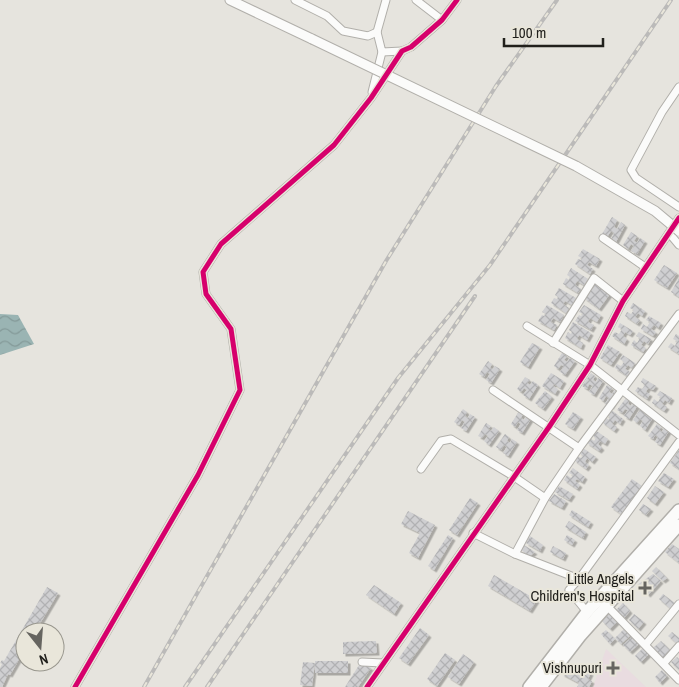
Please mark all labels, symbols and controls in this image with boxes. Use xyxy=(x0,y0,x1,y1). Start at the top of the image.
scale bar xyxy=(504,15,603,47)
text: 100 m xyxy=(512,22,546,43)
place label: Little Angels Children's Hospital xyxy=(530,568,634,606)
marker: Little Angels Children's Hospital xyxy=(638,581,652,595)
north arrow xyxy=(15,622,65,672)
text: N xyxy=(37,650,50,669)
place label: Vishnupuri xyxy=(543,657,602,678)
marker: Vishnupuri xyxy=(606,661,620,675)

